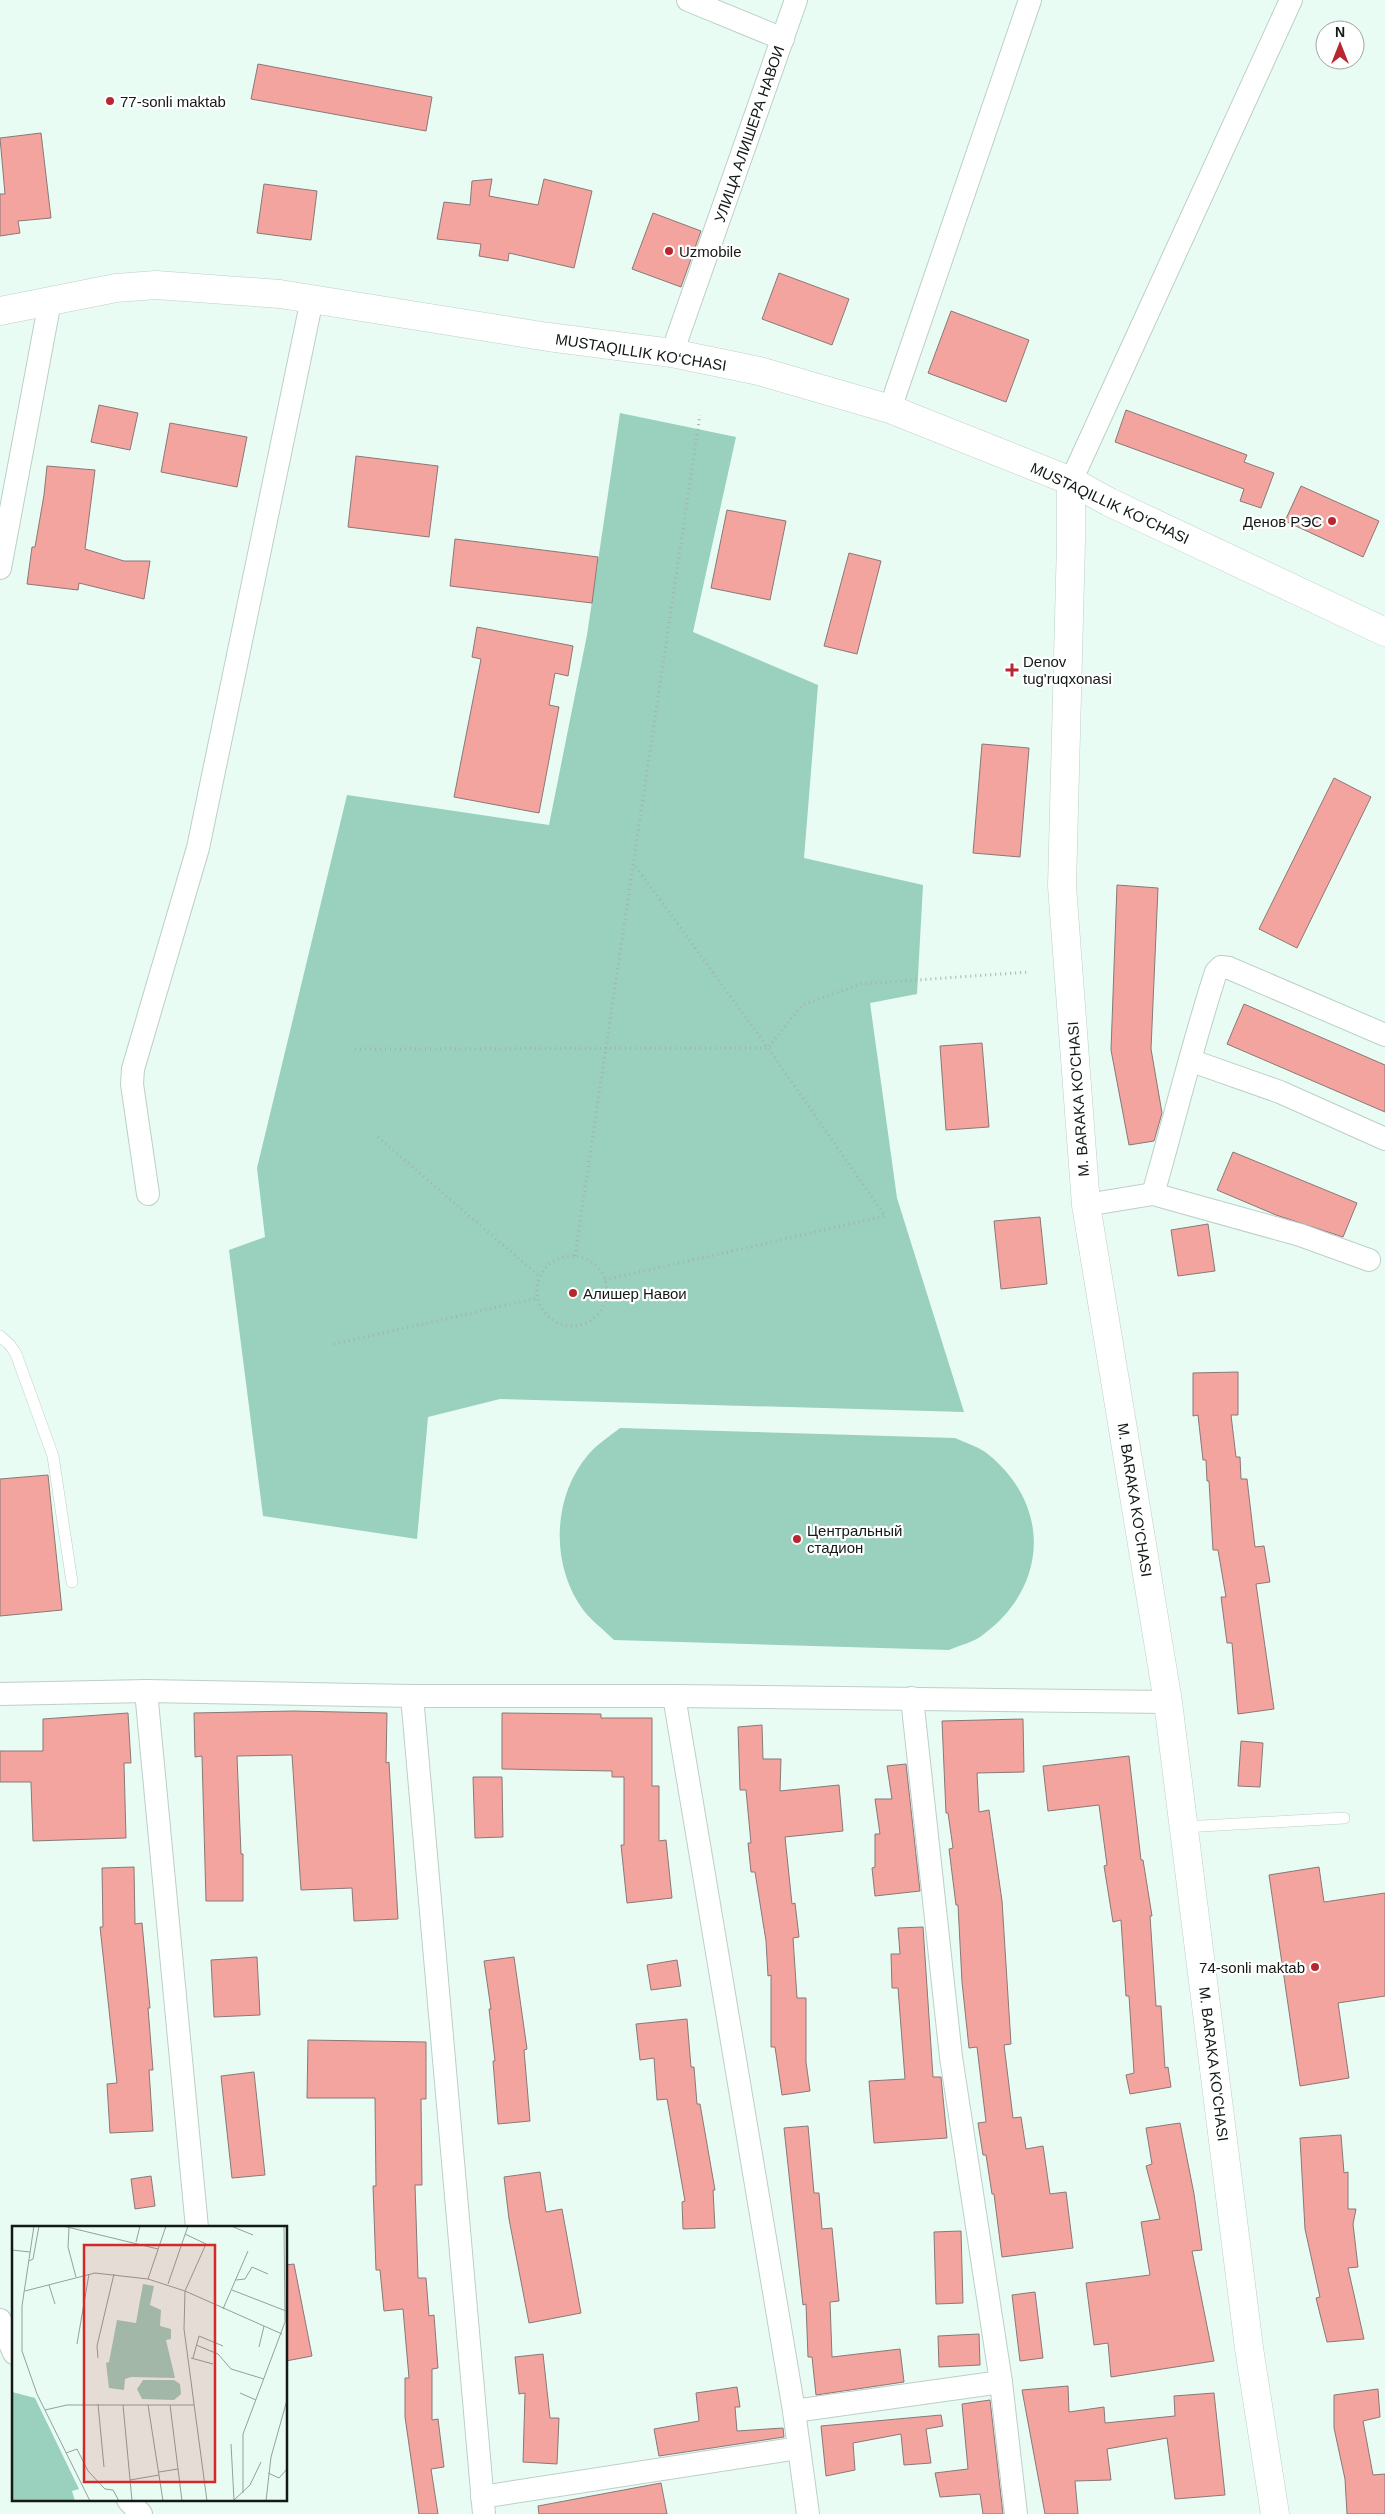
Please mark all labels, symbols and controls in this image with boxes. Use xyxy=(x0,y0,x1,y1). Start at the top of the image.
north arrow xyxy=(1315,20,1365,70)
text: N xyxy=(1335,24,1345,40)
street label: УЛИЦА АЛИШЕРА НАВОИ xyxy=(711,43,787,225)
place label: 77-sonli maktab xyxy=(120,93,226,110)
marker: 77-sonli maktab xyxy=(104,95,116,107)
place label: Uzmobile xyxy=(679,243,742,260)
marker: Uzmobile xyxy=(663,245,675,257)
street label: MUSTAQILLIK KO‘CHASI xyxy=(554,330,728,374)
street label: MUSTAQILLIK KO‘CHASI xyxy=(1028,459,1192,547)
place label: Денов РЭС xyxy=(1243,513,1322,530)
marker: Денов РЭС xyxy=(1326,515,1338,527)
place label: Denov tug'ruqxonasi xyxy=(1023,653,1112,687)
marker: Denov tug'ruqxonasi xyxy=(1005,663,1019,677)
street label: M. BARAKA KO'CHASI xyxy=(1064,1021,1092,1177)
place label: Алишер Навои xyxy=(583,1285,687,1302)
marker: Алишер Навои xyxy=(567,1287,579,1299)
street label: M. BARAKA KO'CHASI xyxy=(1114,1422,1156,1578)
place label: Центральный стадион xyxy=(807,1522,902,1556)
marker: Центральный стадион xyxy=(791,1533,803,1545)
place label: 74-sonli maktab xyxy=(1199,1959,1305,1976)
marker: 74-sonli maktab xyxy=(1309,1961,1321,1973)
street label: M. BARAKA KO'CHASI xyxy=(1196,1986,1232,2142)
inset map xyxy=(12,2226,288,2502)

